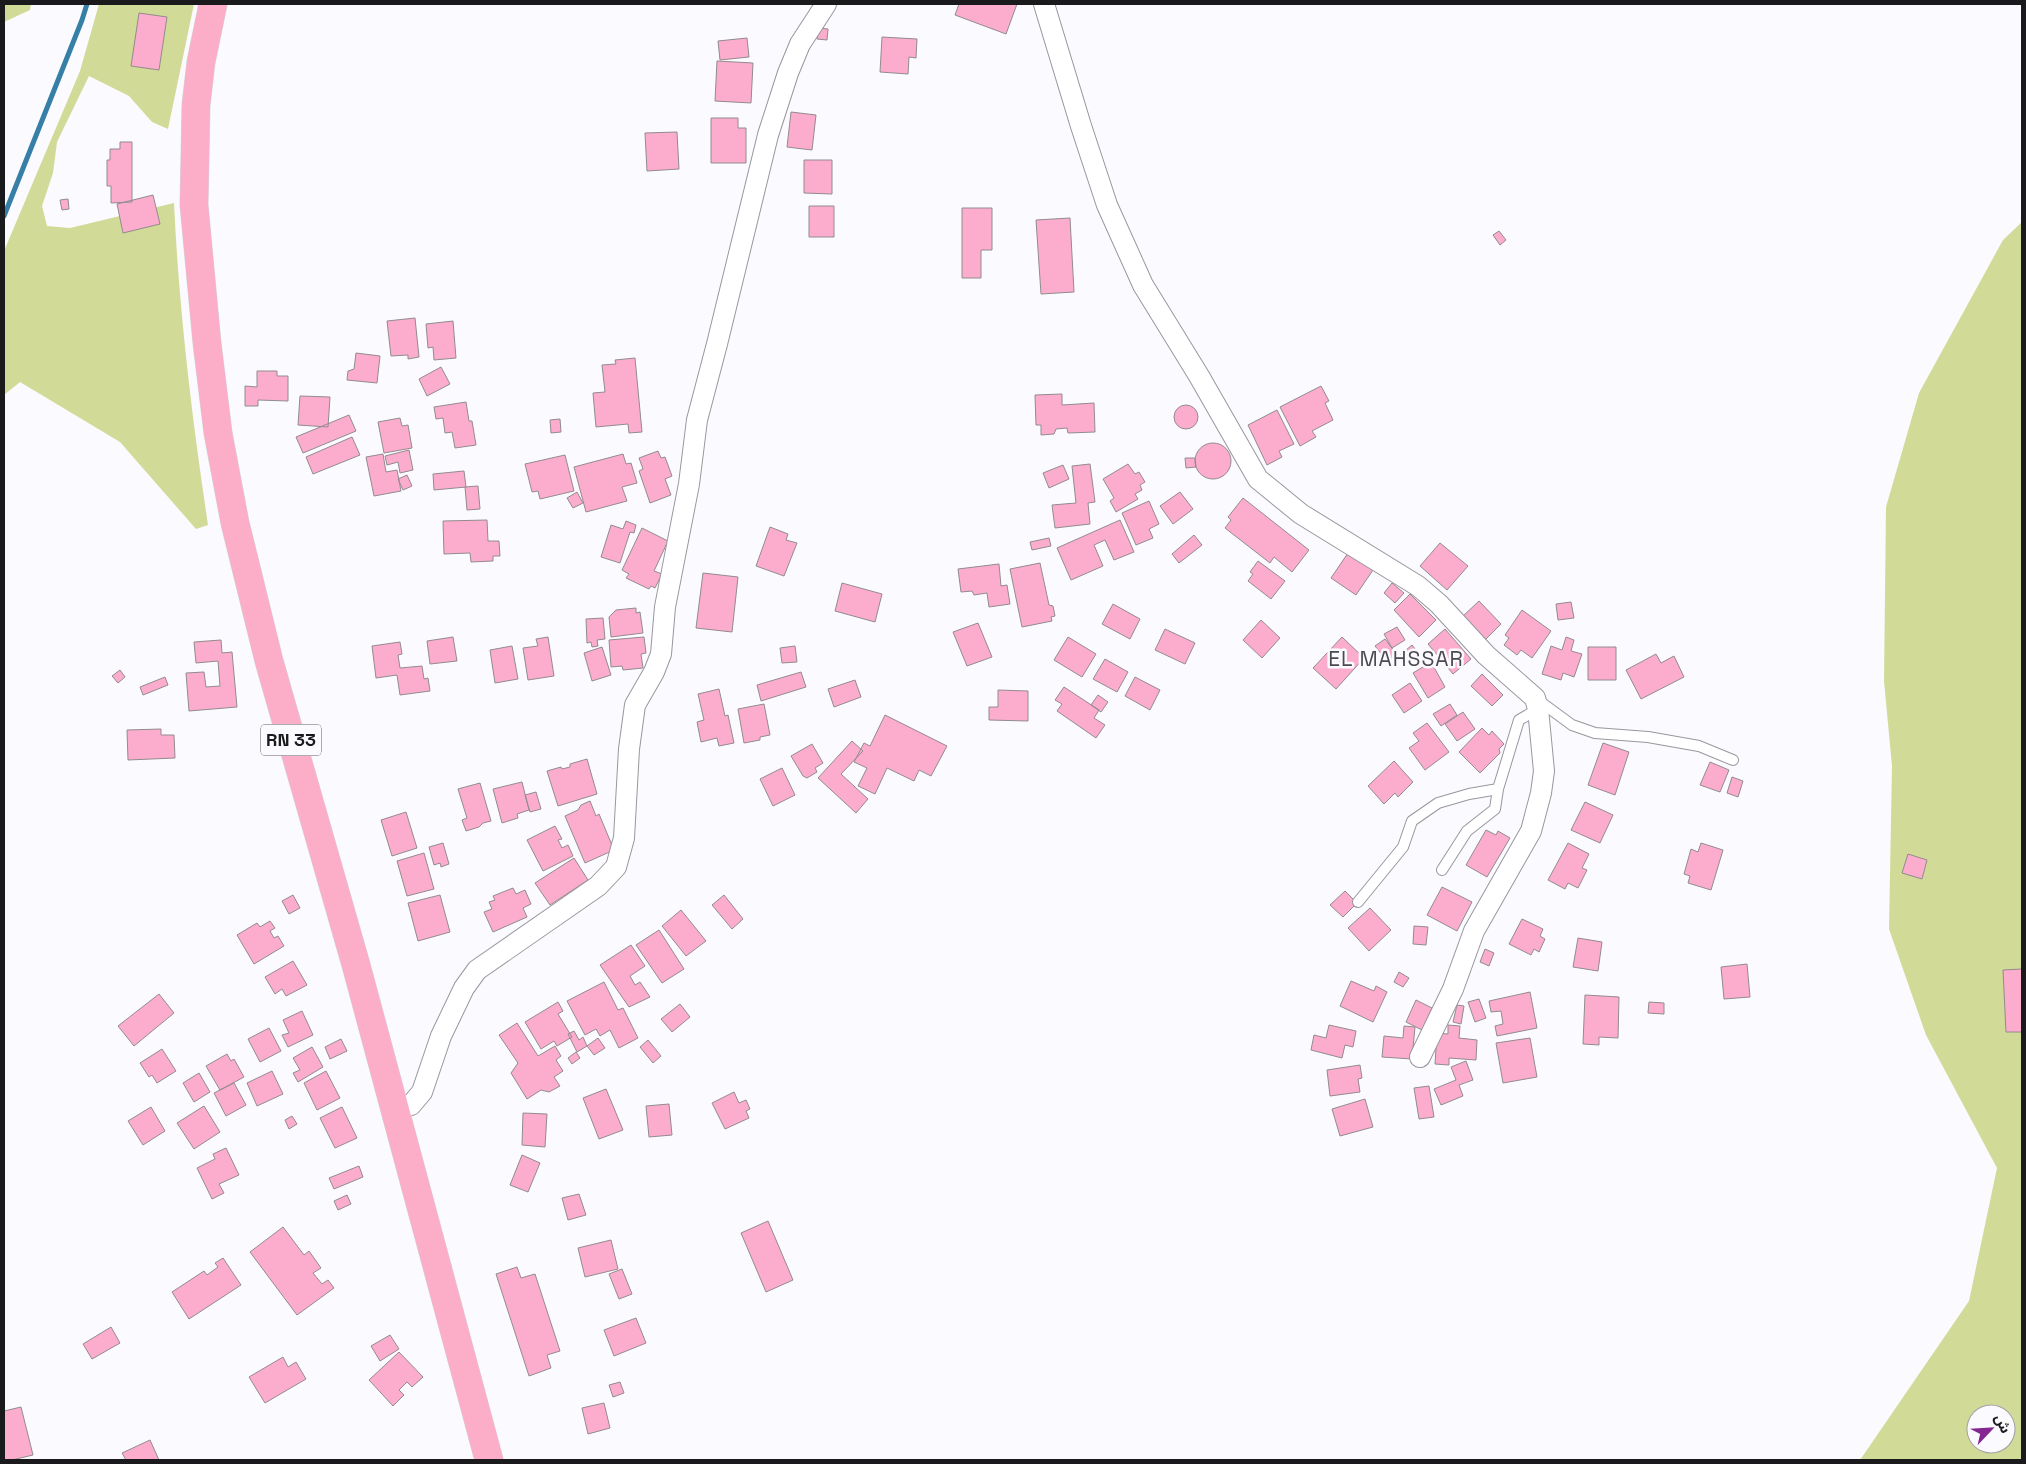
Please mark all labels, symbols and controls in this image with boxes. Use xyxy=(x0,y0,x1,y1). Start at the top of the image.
district label: EL MAHSSAR xyxy=(1328,645,1464,672)
road number: RN 33 xyxy=(261,724,321,756)
north arrow xyxy=(1966,1404,2016,1454)
text: ش xyxy=(1991,1411,2015,1436)

